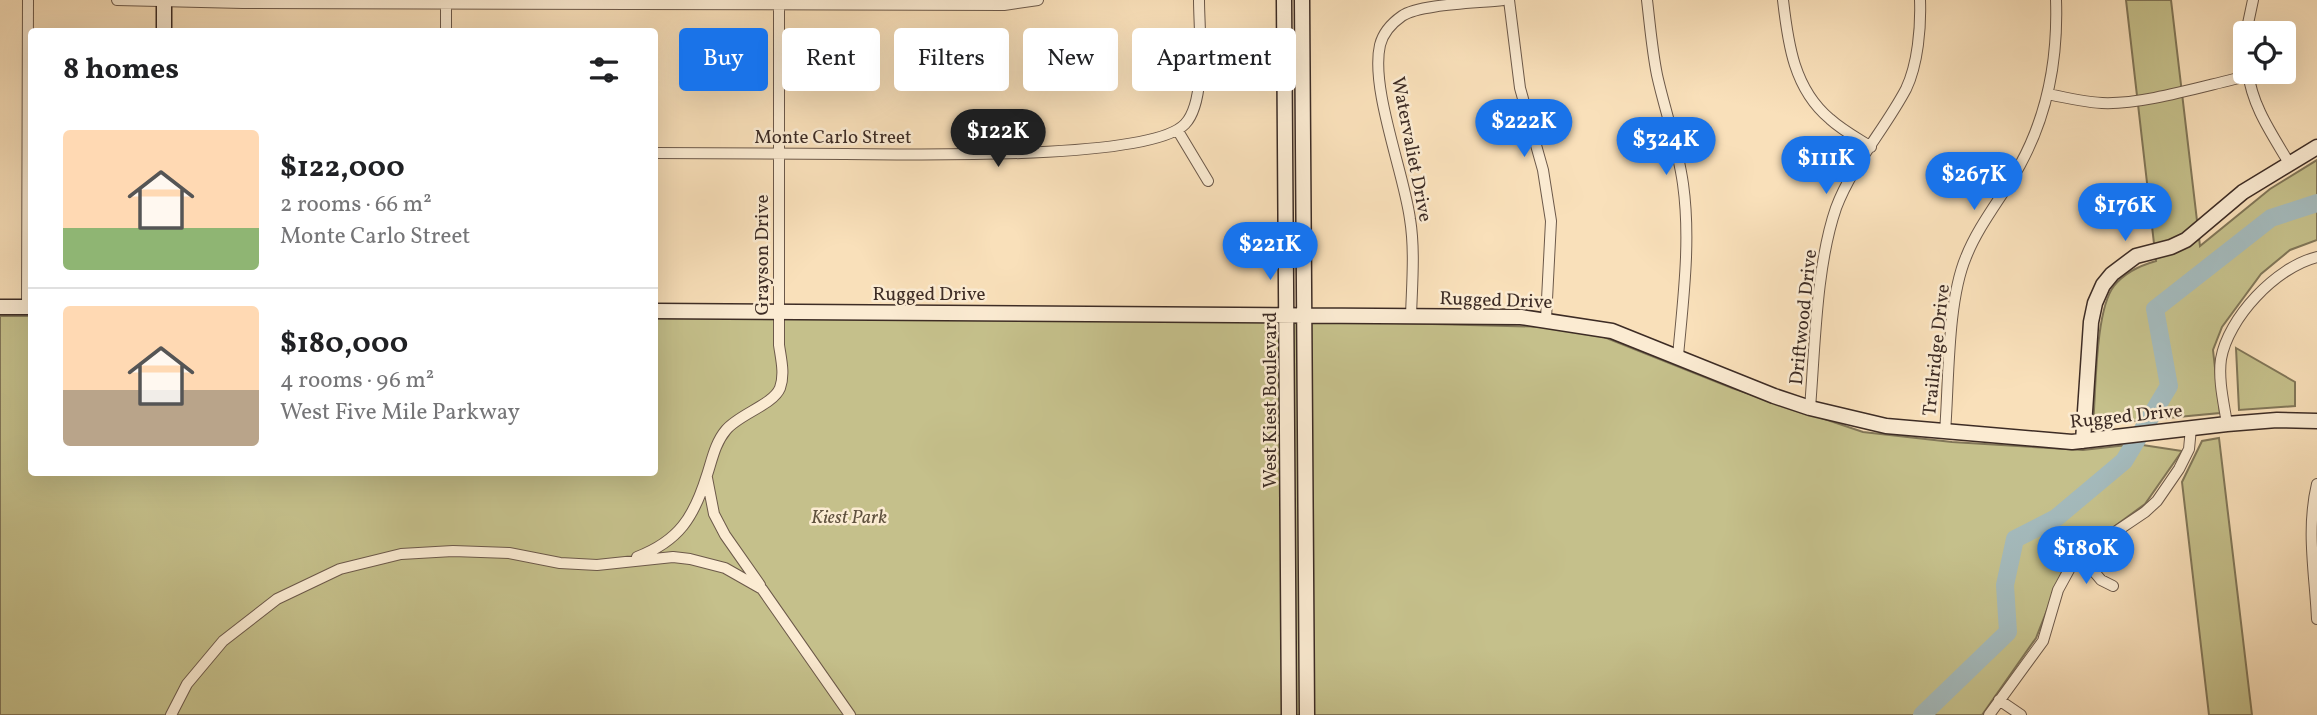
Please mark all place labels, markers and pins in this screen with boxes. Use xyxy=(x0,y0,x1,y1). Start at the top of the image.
pin: $222K xyxy=(1475,100,1573,159)
pin: $122K xyxy=(949,110,1047,169)
pin: $324K xyxy=(1617,118,1715,177)
pin: $111K xyxy=(1777,136,1875,196)
pin: $267K xyxy=(1925,152,2023,212)
pin: $176K xyxy=(2076,184,2174,243)
pin: $221K xyxy=(1221,222,1319,282)
pin: $180K xyxy=(2037,526,2135,586)

